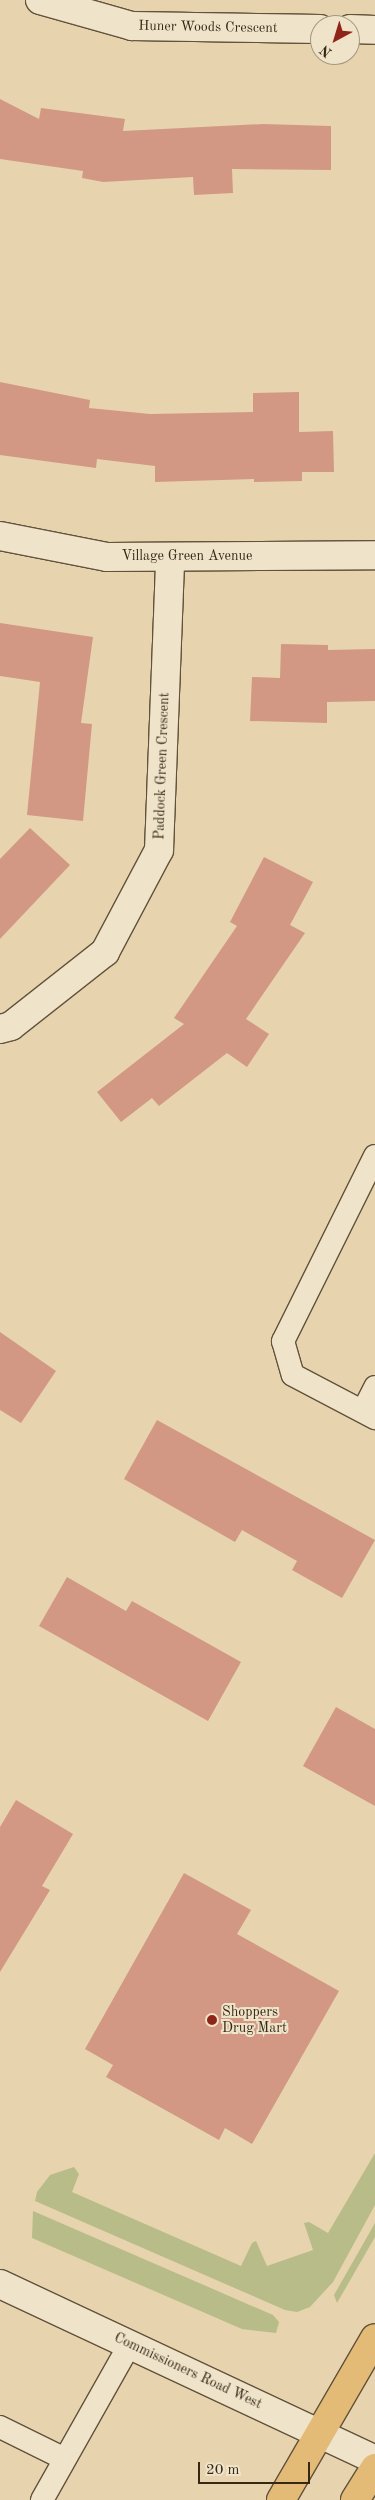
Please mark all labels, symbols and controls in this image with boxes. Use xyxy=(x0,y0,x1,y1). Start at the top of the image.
north arrow xyxy=(310,15,360,65)
street label: Huner Woods Crescent xyxy=(138,17,278,37)
text: N xyxy=(318,42,335,60)
street label: Village Green Avenue xyxy=(121,548,253,564)
street label: Paddock Green Crescent xyxy=(151,692,173,840)
place label: Shoppers Drug Mart xyxy=(222,2004,287,2036)
marker: Shoppers Drug Mart xyxy=(206,2014,218,2026)
street label: Commissioners Road West xyxy=(111,2329,265,2413)
scale bar xyxy=(200,2452,312,2484)
text: 20 m xyxy=(206,2463,240,2478)

